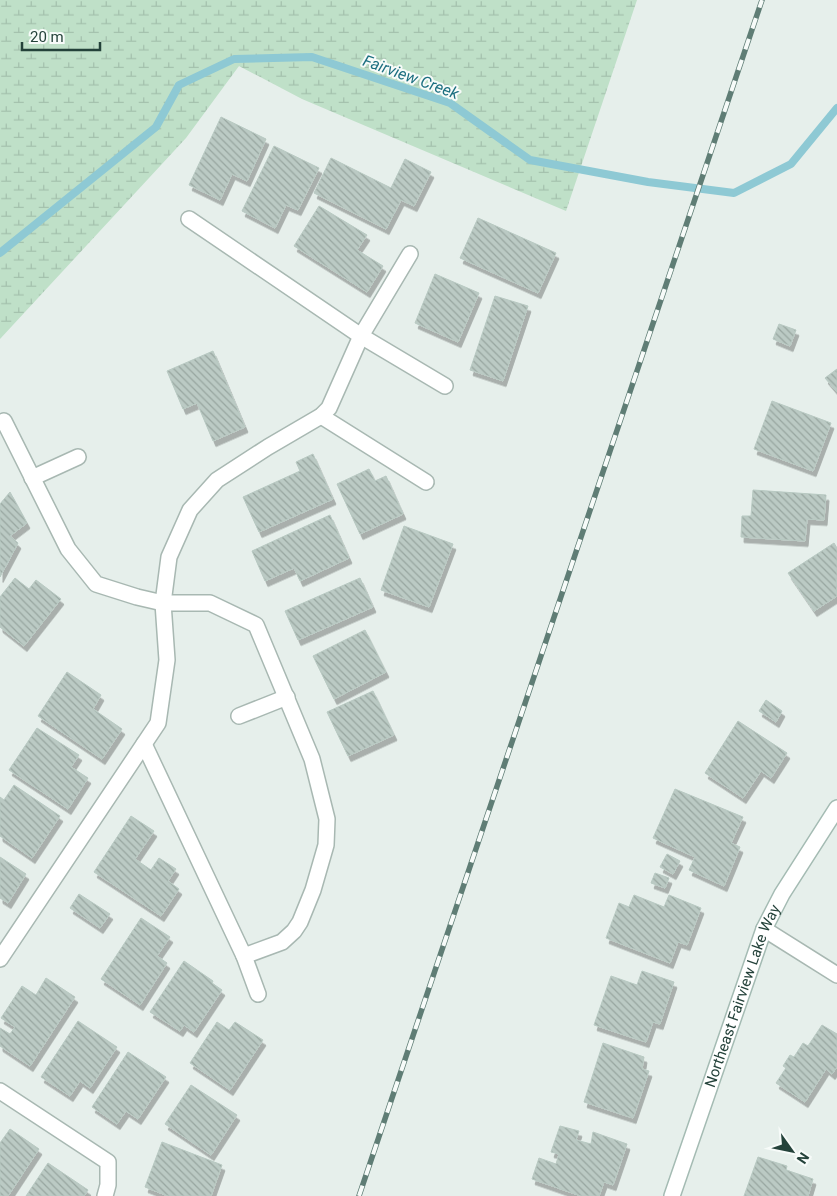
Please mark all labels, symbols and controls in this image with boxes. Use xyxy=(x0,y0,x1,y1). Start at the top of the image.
scale bar xyxy=(22,20,100,52)
text: 20 m xyxy=(30,28,64,46)
water label: Fairview Creek xyxy=(360,51,463,104)
street label: Northeast Fairview Lake Way xyxy=(701,902,784,1090)
north arrow xyxy=(767,1126,817,1176)
text: N xyxy=(793,1150,812,1167)

